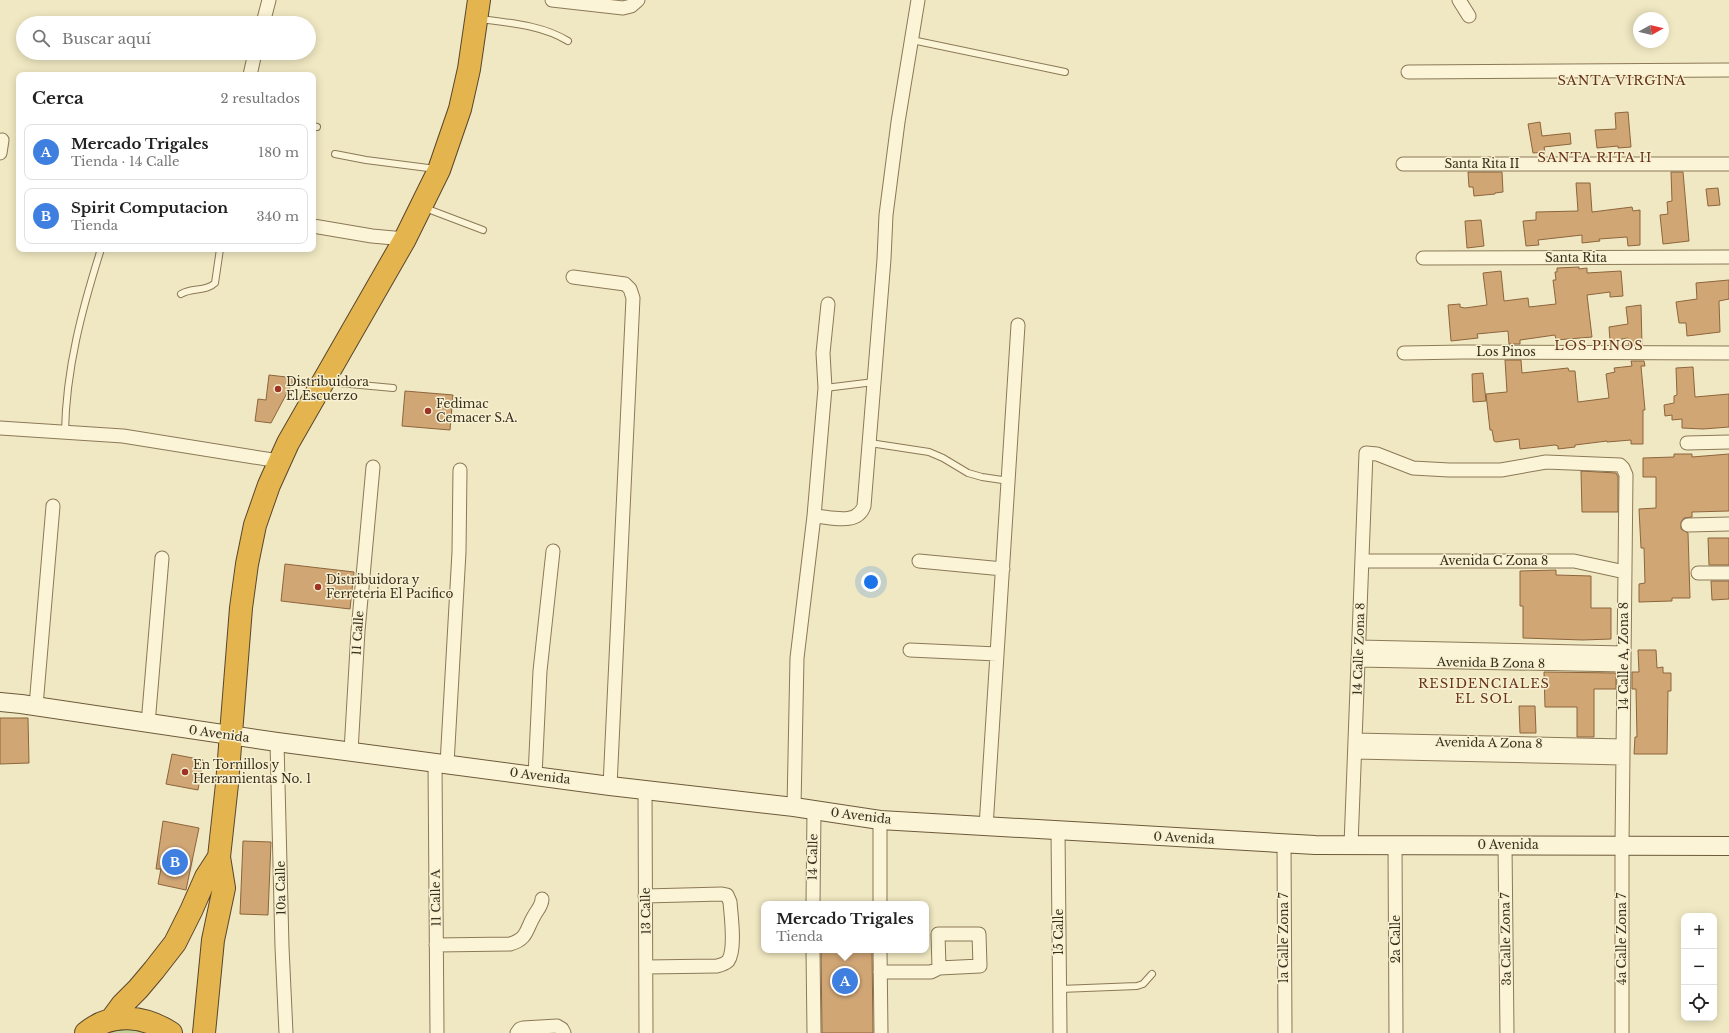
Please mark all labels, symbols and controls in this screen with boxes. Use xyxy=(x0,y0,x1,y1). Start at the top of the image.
north arrow xyxy=(1633,12,1669,48)
search box xyxy=(16,16,316,60)
icon: search xyxy=(30,27,52,49)
text: Buscar aquí xyxy=(62,29,151,48)
district label: SANTA VIRGINA xyxy=(1557,72,1687,89)
text: Cerca xyxy=(32,88,84,109)
text: 2 resultados xyxy=(221,90,300,107)
text: Mercado Trigales xyxy=(71,134,209,153)
text: A xyxy=(41,144,51,161)
text: 180 m xyxy=(258,144,299,161)
district label: SANTA RITA II xyxy=(1538,149,1652,166)
text: Tienda · 14 Calle xyxy=(71,153,180,170)
street label: Santa Rita II xyxy=(1444,156,1520,171)
text: Spirit Computacion xyxy=(71,198,228,217)
text: B xyxy=(41,208,51,225)
text: 340 m xyxy=(256,208,299,225)
text: Tienda xyxy=(71,217,118,234)
street label: Santa Rita xyxy=(1545,250,1607,265)
district label: LOS PINOS xyxy=(1554,337,1644,354)
street label: Los Pinos xyxy=(1476,344,1536,359)
place label: Distribuidora El Escuerzo xyxy=(286,374,369,403)
marker: Distribuidora El Escuerzo xyxy=(273,384,283,394)
place label: Fedimac Cemacer S.A. xyxy=(436,396,518,425)
marker: Fedimac Cemacer S.A. xyxy=(423,406,433,416)
street label: Avenida C Zona 8 xyxy=(1439,553,1548,568)
place label: Distribuidora y Ferreteria El Pacifico xyxy=(326,572,453,601)
your location xyxy=(861,572,881,592)
marker: Distribuidora y Ferreteria El Pacifico xyxy=(313,582,323,592)
street label: 14 Calle Zona 8 xyxy=(1349,602,1368,696)
street label: 14 Calle A, Zona 8 xyxy=(1616,602,1631,710)
street label: 11 Calle xyxy=(348,610,367,656)
street label: Avenida B Zona 8 xyxy=(1436,654,1545,671)
district label: RESIDENCIALES EL SOL xyxy=(1418,675,1550,707)
street label: 0 Avenida xyxy=(188,722,251,745)
street label: Avenida A Zona 8 xyxy=(1434,734,1543,751)
place label: En Tornillos y Herramientas No. 1 xyxy=(193,757,311,786)
street label: 0 Avenida xyxy=(509,764,572,787)
marker: En Tornillos y Herramientas No. 1 xyxy=(180,767,190,777)
street label: 0 Avenida xyxy=(830,804,893,827)
street label: 0 Avenida xyxy=(1153,828,1215,847)
street label: 14 Calle xyxy=(805,833,820,881)
street label: 0 Avenida xyxy=(1477,837,1539,852)
pin: B xyxy=(162,847,188,877)
street label: 10a Calle xyxy=(273,860,288,916)
street label: 11 Calle A xyxy=(427,868,443,927)
street label: 13 Calle xyxy=(638,887,653,935)
street label: 3a Calle Zona 7 xyxy=(1497,891,1514,986)
street label: 1a Calle Zona 7 xyxy=(1276,892,1291,984)
street label: 4a Calle Zona 7 xyxy=(1614,892,1629,985)
popup xyxy=(761,901,929,953)
text: Mercado Trigales xyxy=(776,909,914,928)
street label: 15 Calle xyxy=(1051,909,1066,955)
map controls xyxy=(1681,913,1717,1021)
button: + xyxy=(1681,913,1717,949)
street label: 2a Calle xyxy=(1388,915,1403,963)
text: Tienda xyxy=(776,928,823,945)
button: − xyxy=(1681,949,1717,985)
pin: A xyxy=(832,966,858,996)
button: locate xyxy=(1681,985,1717,1021)

